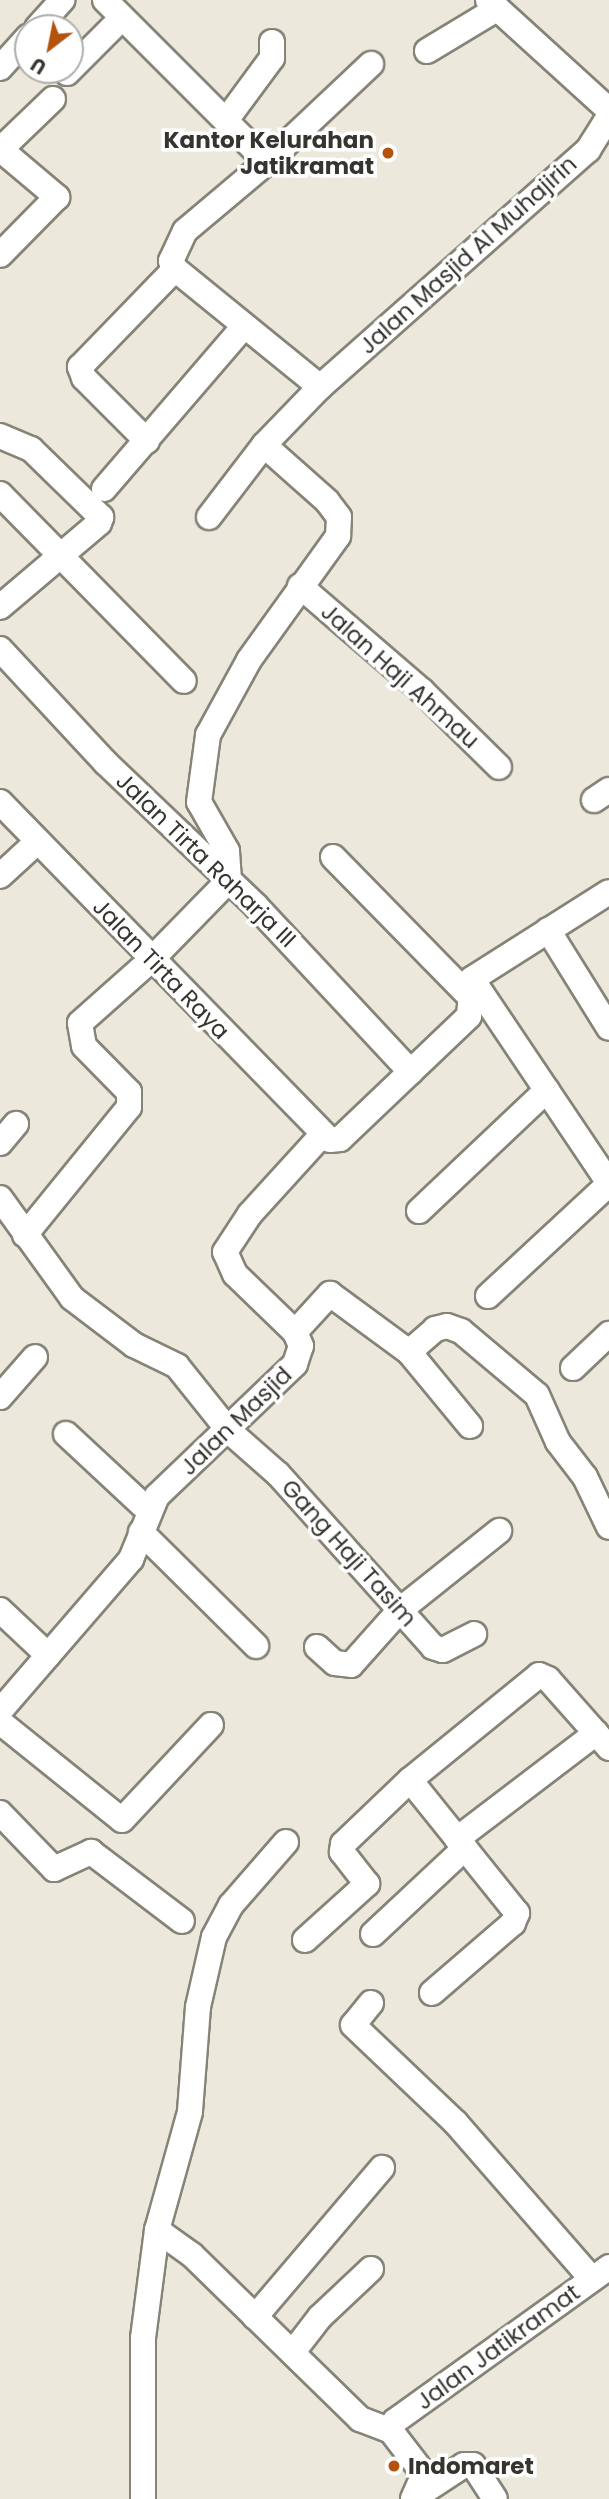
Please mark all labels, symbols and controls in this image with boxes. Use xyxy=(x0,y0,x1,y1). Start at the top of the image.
north arrow xyxy=(14,14,84,84)
text: U xyxy=(26,51,52,81)
place label: Kantor Kelurahan Jatikramat xyxy=(164,126,374,180)
marker: Kantor Kelurahan Jatikramat xyxy=(380,145,396,161)
street label: Jalan Masjid Al Muhajirin xyxy=(354,150,582,360)
street label: Jalan Haji Ahmau xyxy=(315,598,485,754)
street label: Jalan Tirta Raharja III xyxy=(110,767,302,953)
street label: Jalan Tirta Raya xyxy=(87,893,235,1045)
street label: Jalan Masjid xyxy=(175,1361,297,1481)
street label: Gang Haji Tasim xyxy=(276,1474,422,1632)
street label: Jalan Jatikramat xyxy=(411,2278,585,2416)
place label: Indomaret xyxy=(408,2452,534,2480)
marker: Indomaret xyxy=(386,2458,402,2474)

